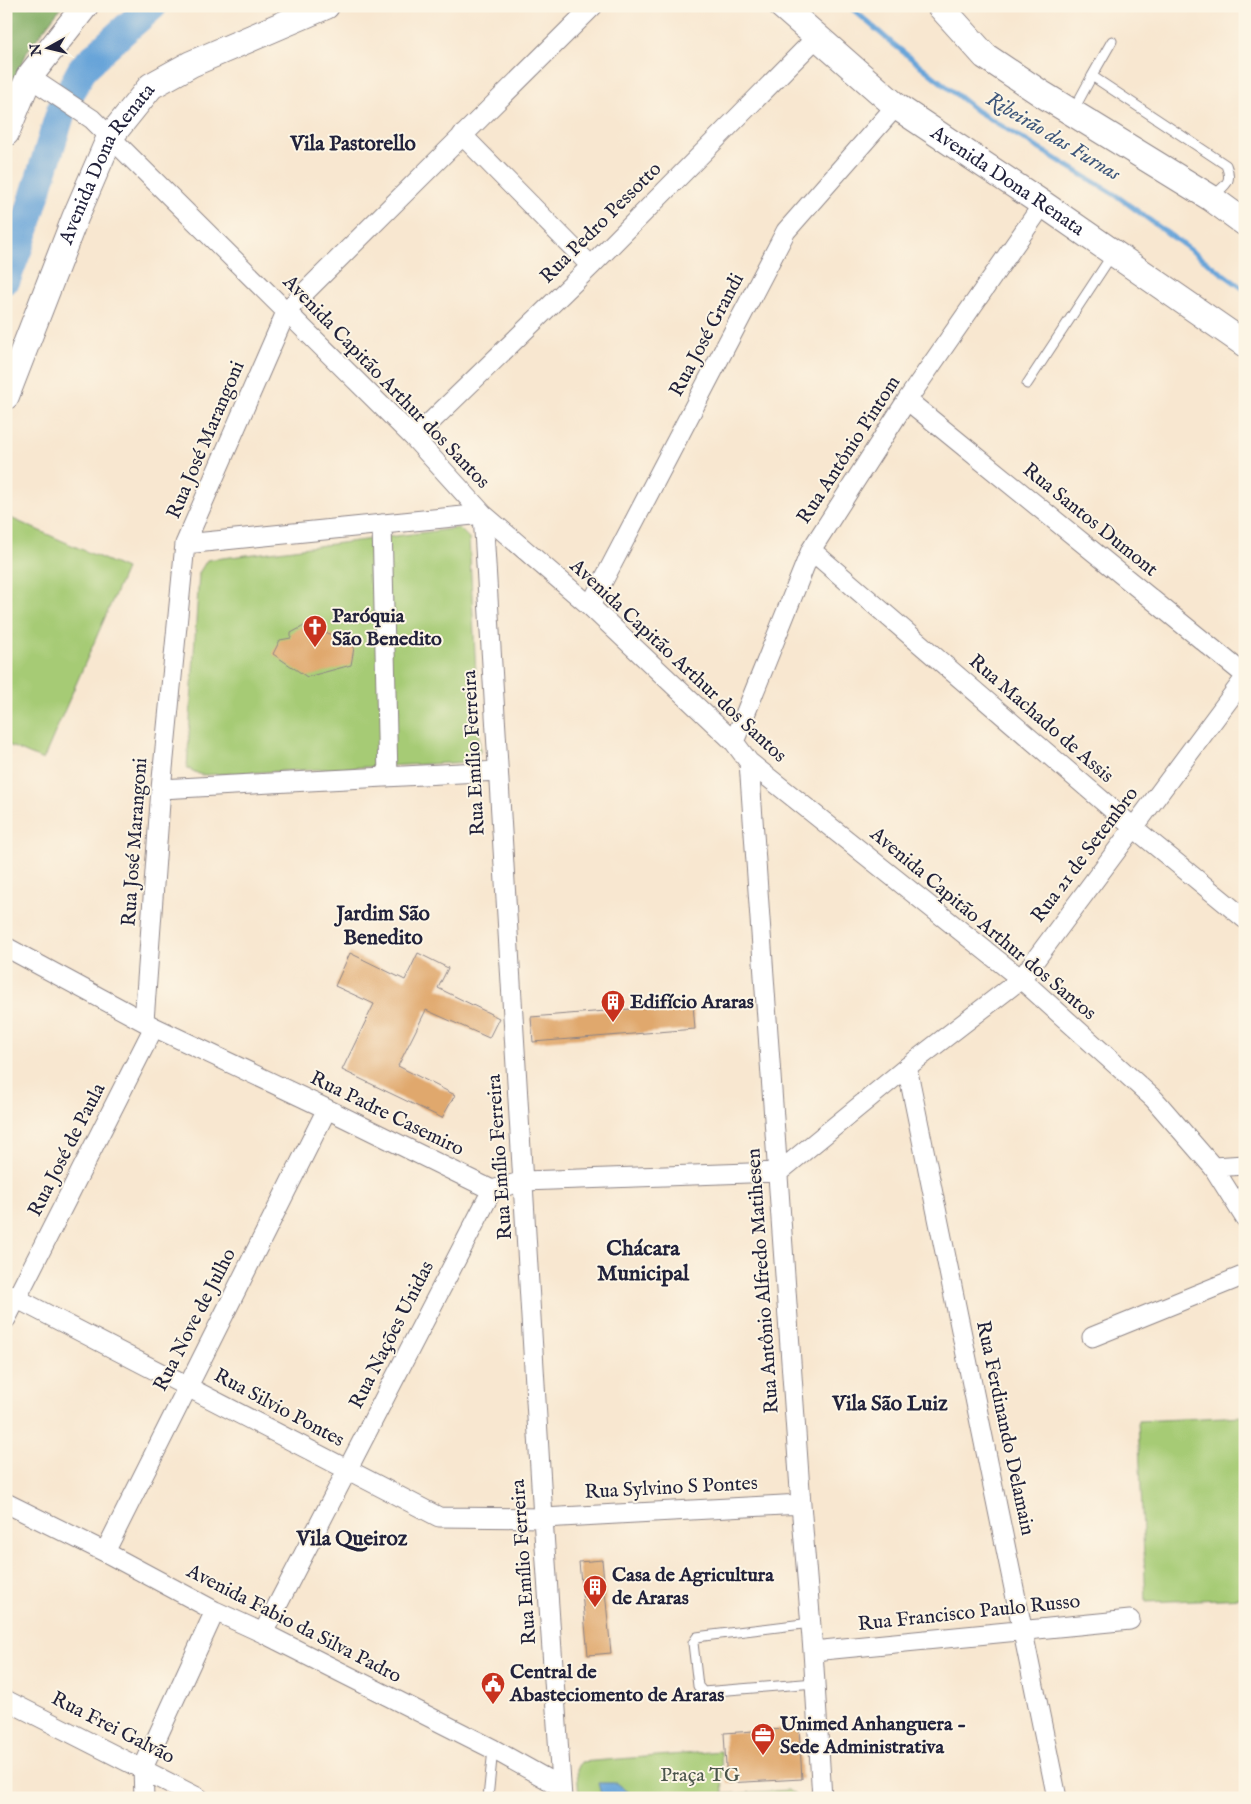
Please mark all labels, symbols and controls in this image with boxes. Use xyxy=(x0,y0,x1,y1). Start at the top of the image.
north arrow xyxy=(22,22,72,72)
text: N xyxy=(26,42,46,58)
street label: Avenida Dona Renata xyxy=(53,78,161,249)
water label: Ribeirão das Furnas xyxy=(981,86,1126,188)
street label: Avenida Dona Renata xyxy=(925,120,1090,242)
district label: Vila Pastorello xyxy=(289,131,417,158)
street label: Rua Pedro Pessotto xyxy=(535,157,667,289)
street label: Avenida Capitão Arthur dos Santos xyxy=(276,269,495,494)
street label: Rua José Grandi xyxy=(664,269,750,401)
street label: Rua José Marangoni xyxy=(161,357,251,523)
street label: Rua Antônio Pintom xyxy=(792,371,906,529)
street label: Rua Santos Dumont xyxy=(1017,458,1163,582)
street label: Avenida Capitão Arthur dos Santos xyxy=(564,553,792,768)
place label: Paróquia São Benedito xyxy=(332,604,442,652)
church icon: Paróquia São Benedito xyxy=(302,614,328,648)
street label: Rua Machado de Assis xyxy=(963,649,1119,789)
street label: Rua Emílio Ferreira xyxy=(457,669,491,837)
street label: Rua José Marangoni xyxy=(117,757,153,927)
street label: Rua 21 de Setembro xyxy=(1026,782,1144,928)
street label: Avenida Capitão Arthur dos Santos xyxy=(864,821,1101,1026)
district label: Jardim São Benedito xyxy=(333,901,430,952)
building icon: Edifício Araras xyxy=(600,989,626,1023)
place label: Edifício Araras xyxy=(630,990,754,1015)
street label: Rua Padre Casemiro xyxy=(306,1066,468,1162)
street label: Rua Emílio Ferreira xyxy=(482,1073,518,1241)
street label: Rua José de Paula xyxy=(23,1079,111,1221)
street label: Rua Antônio Alfredo Matihesen xyxy=(741,1147,785,1415)
district label: Chácara Municipal xyxy=(597,1235,690,1288)
street label: Rua Nove de Julho xyxy=(148,1244,242,1396)
street label: Rua Nações Unidas xyxy=(344,1257,440,1413)
street label: Rua Ferdinando Delamain xyxy=(970,1318,1040,1538)
street label: Rua Silvio Pontes xyxy=(209,1363,349,1453)
district label: Vila São Luiz xyxy=(831,1391,948,1418)
street label: Rua Sylvino S Pontes xyxy=(584,1471,758,1505)
street label: Rua Emílio Ferreira xyxy=(506,1478,542,1646)
district label: Vila Queiroz xyxy=(296,1526,408,1553)
street label: Avenida Fabio da Silva Padro xyxy=(181,1558,406,1689)
place label: Casa de Agricultura de Araras xyxy=(612,1563,774,1611)
building icon: Casa de Agricultura de Araras xyxy=(582,1574,608,1608)
street label: Rua Francisco Paulo Russo xyxy=(857,1589,1082,1637)
place label: Central de Abasteciomento de Araras xyxy=(509,1660,724,1708)
public building icon: Central de Abasteciomento de Araras xyxy=(480,1671,506,1705)
street label: Rua Frei Galvão xyxy=(47,1686,179,1770)
place label: Unimed Anhanguera - Sede Administrativa xyxy=(779,1712,966,1760)
office icon: Unimed Anhanguera - Sede Administrativa xyxy=(750,1722,776,1756)
park label: Praça TG xyxy=(660,1763,740,1788)

